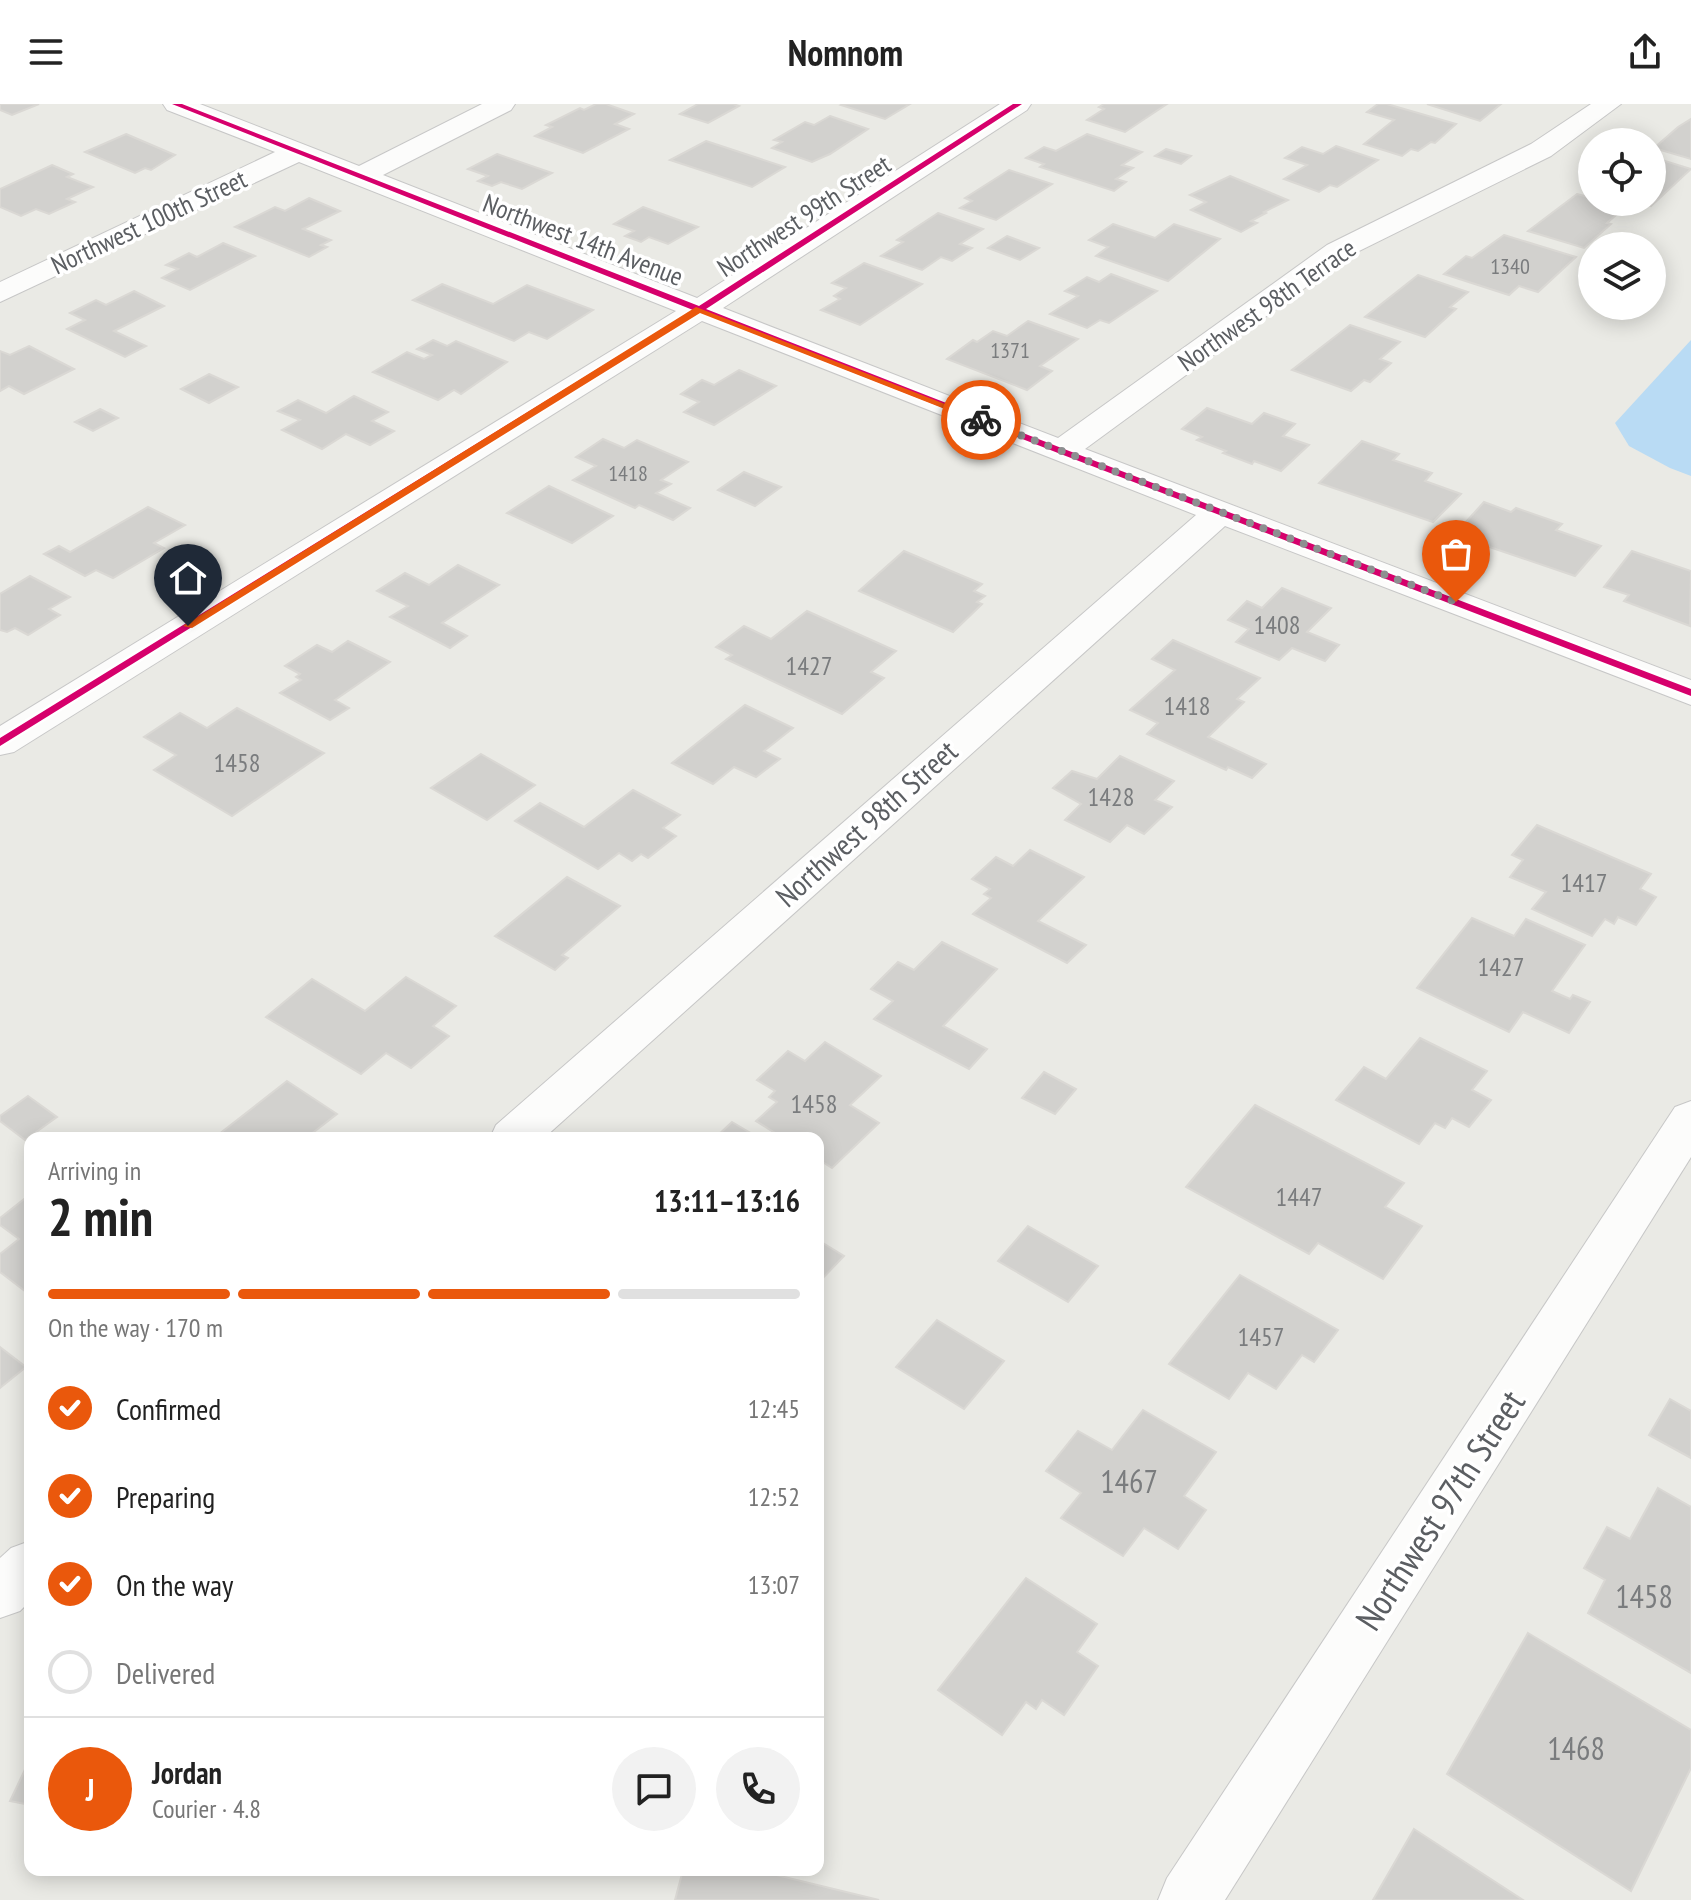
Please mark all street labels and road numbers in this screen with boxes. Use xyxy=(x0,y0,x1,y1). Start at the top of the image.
street label: Northwest 99th Street xyxy=(711,147,897,284)
street label: Northwest 100th Street xyxy=(46,162,252,281)
street label: Northwest 14th Avenue xyxy=(479,186,688,293)
street label: Northwest 98th Terrace xyxy=(1171,231,1362,378)
street label: Northwest 98th Street xyxy=(767,731,965,915)
street label: Northwest 97th Street xyxy=(1344,1381,1535,1639)

